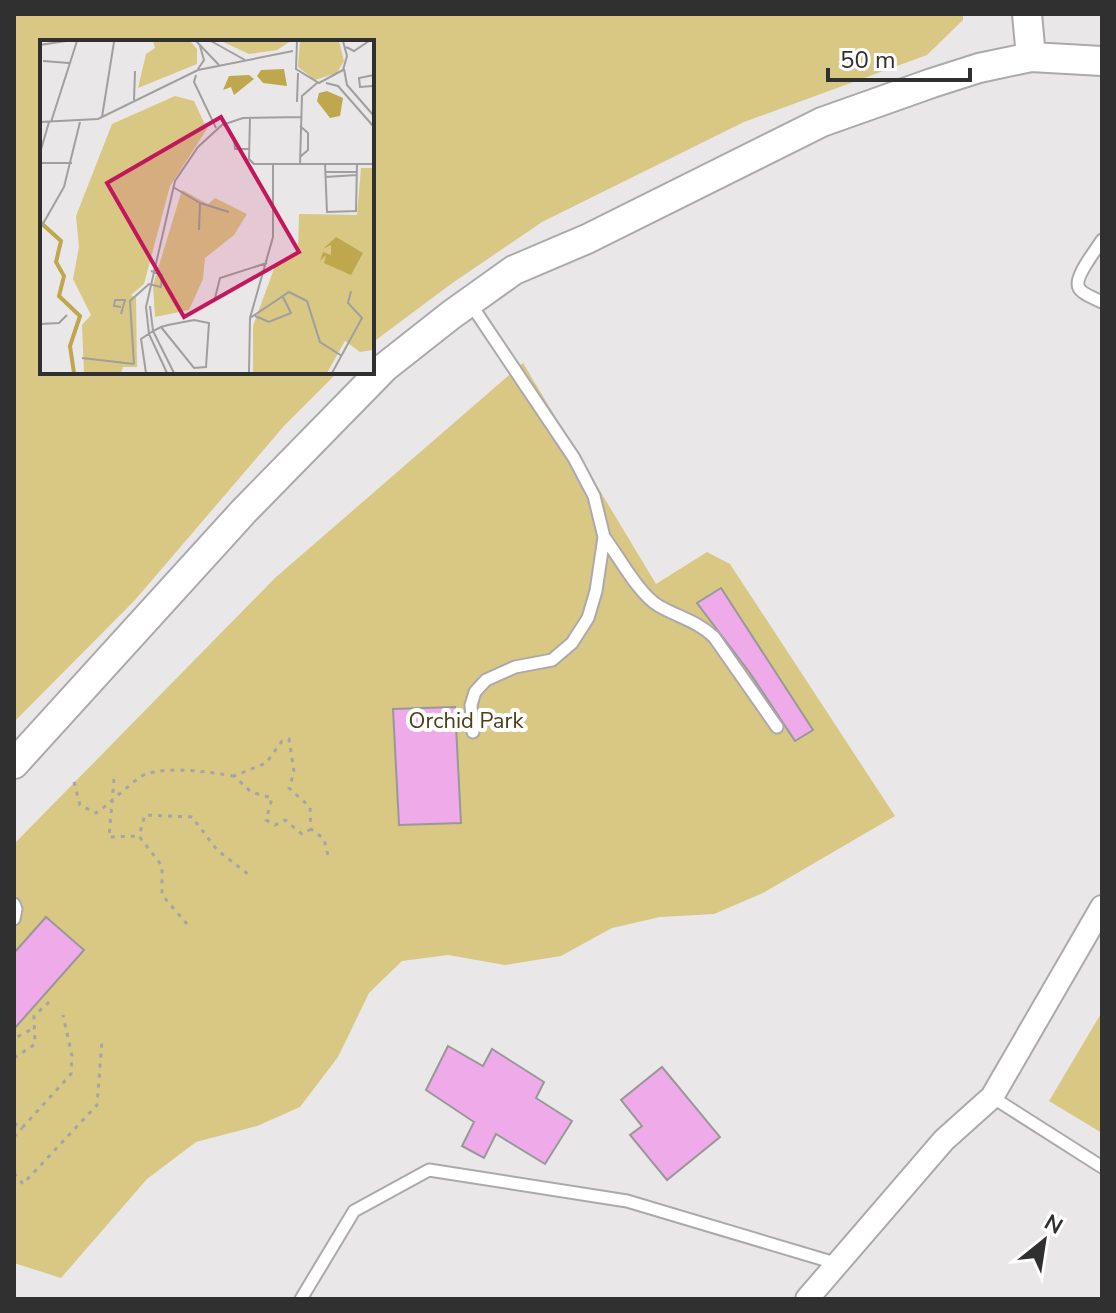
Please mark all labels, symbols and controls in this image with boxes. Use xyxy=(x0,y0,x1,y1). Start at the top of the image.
scale bar xyxy=(828,32,970,82)
inset map xyxy=(40,40,374,374)
text: 50 m xyxy=(840,44,896,76)
park label: Orchid Park xyxy=(409,706,524,736)
north arrow xyxy=(1004,1201,1084,1281)
text: N xyxy=(1039,1207,1068,1242)

